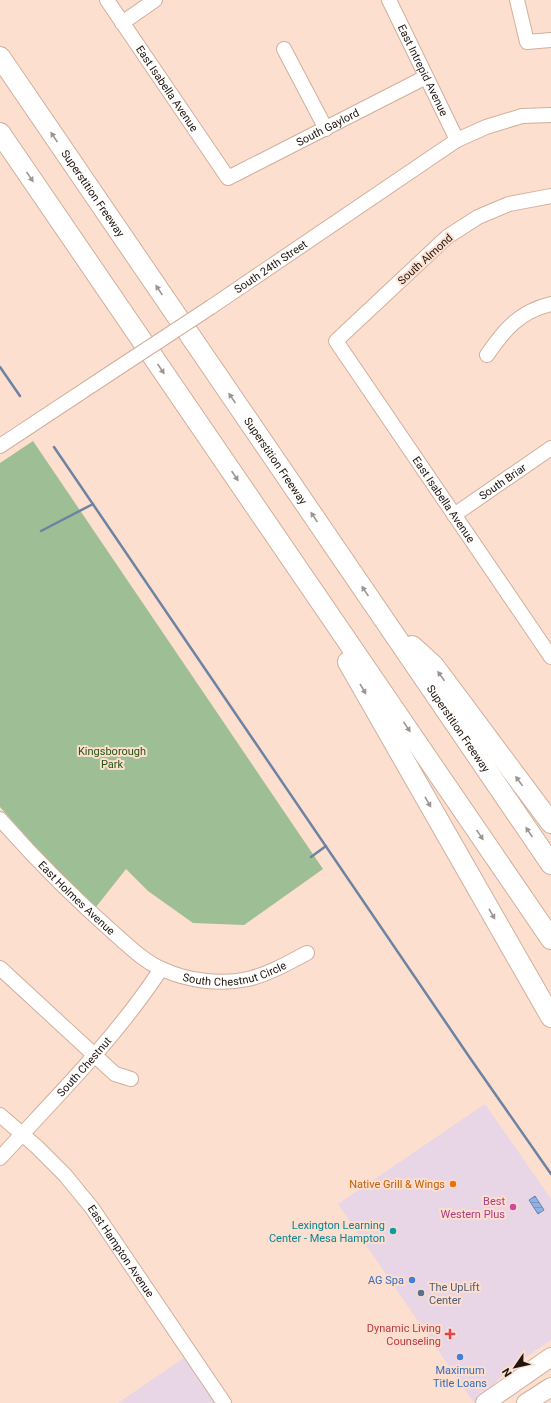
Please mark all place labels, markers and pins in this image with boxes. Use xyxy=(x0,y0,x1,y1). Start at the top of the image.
place label: Native Grill & Wings xyxy=(349,1178,445,1191)
marker: Native Grill & Wings xyxy=(448,1179,458,1189)
place label: Best Western Plus xyxy=(441,1195,505,1221)
marker: Best Western Plus xyxy=(508,1202,518,1212)
place label: Lexington Learning Center - Mesa Hampton xyxy=(269,1219,385,1245)
marker: Lexington Learning Center - Mesa Hampton xyxy=(388,1226,398,1236)
place label: AG Spa xyxy=(368,1274,404,1287)
marker: AG Spa xyxy=(407,1275,417,1285)
place label: The UpLift Center xyxy=(429,1281,480,1307)
marker: The UpLift Center xyxy=(416,1288,426,1298)
place label: Dynamic Living Counseling xyxy=(367,1322,441,1348)
marker: Dynamic Living Counseling xyxy=(444,1328,456,1340)
marker: Maximum Title Loans xyxy=(455,1352,465,1362)
place label: Maximum Title Loans xyxy=(433,1364,487,1390)

